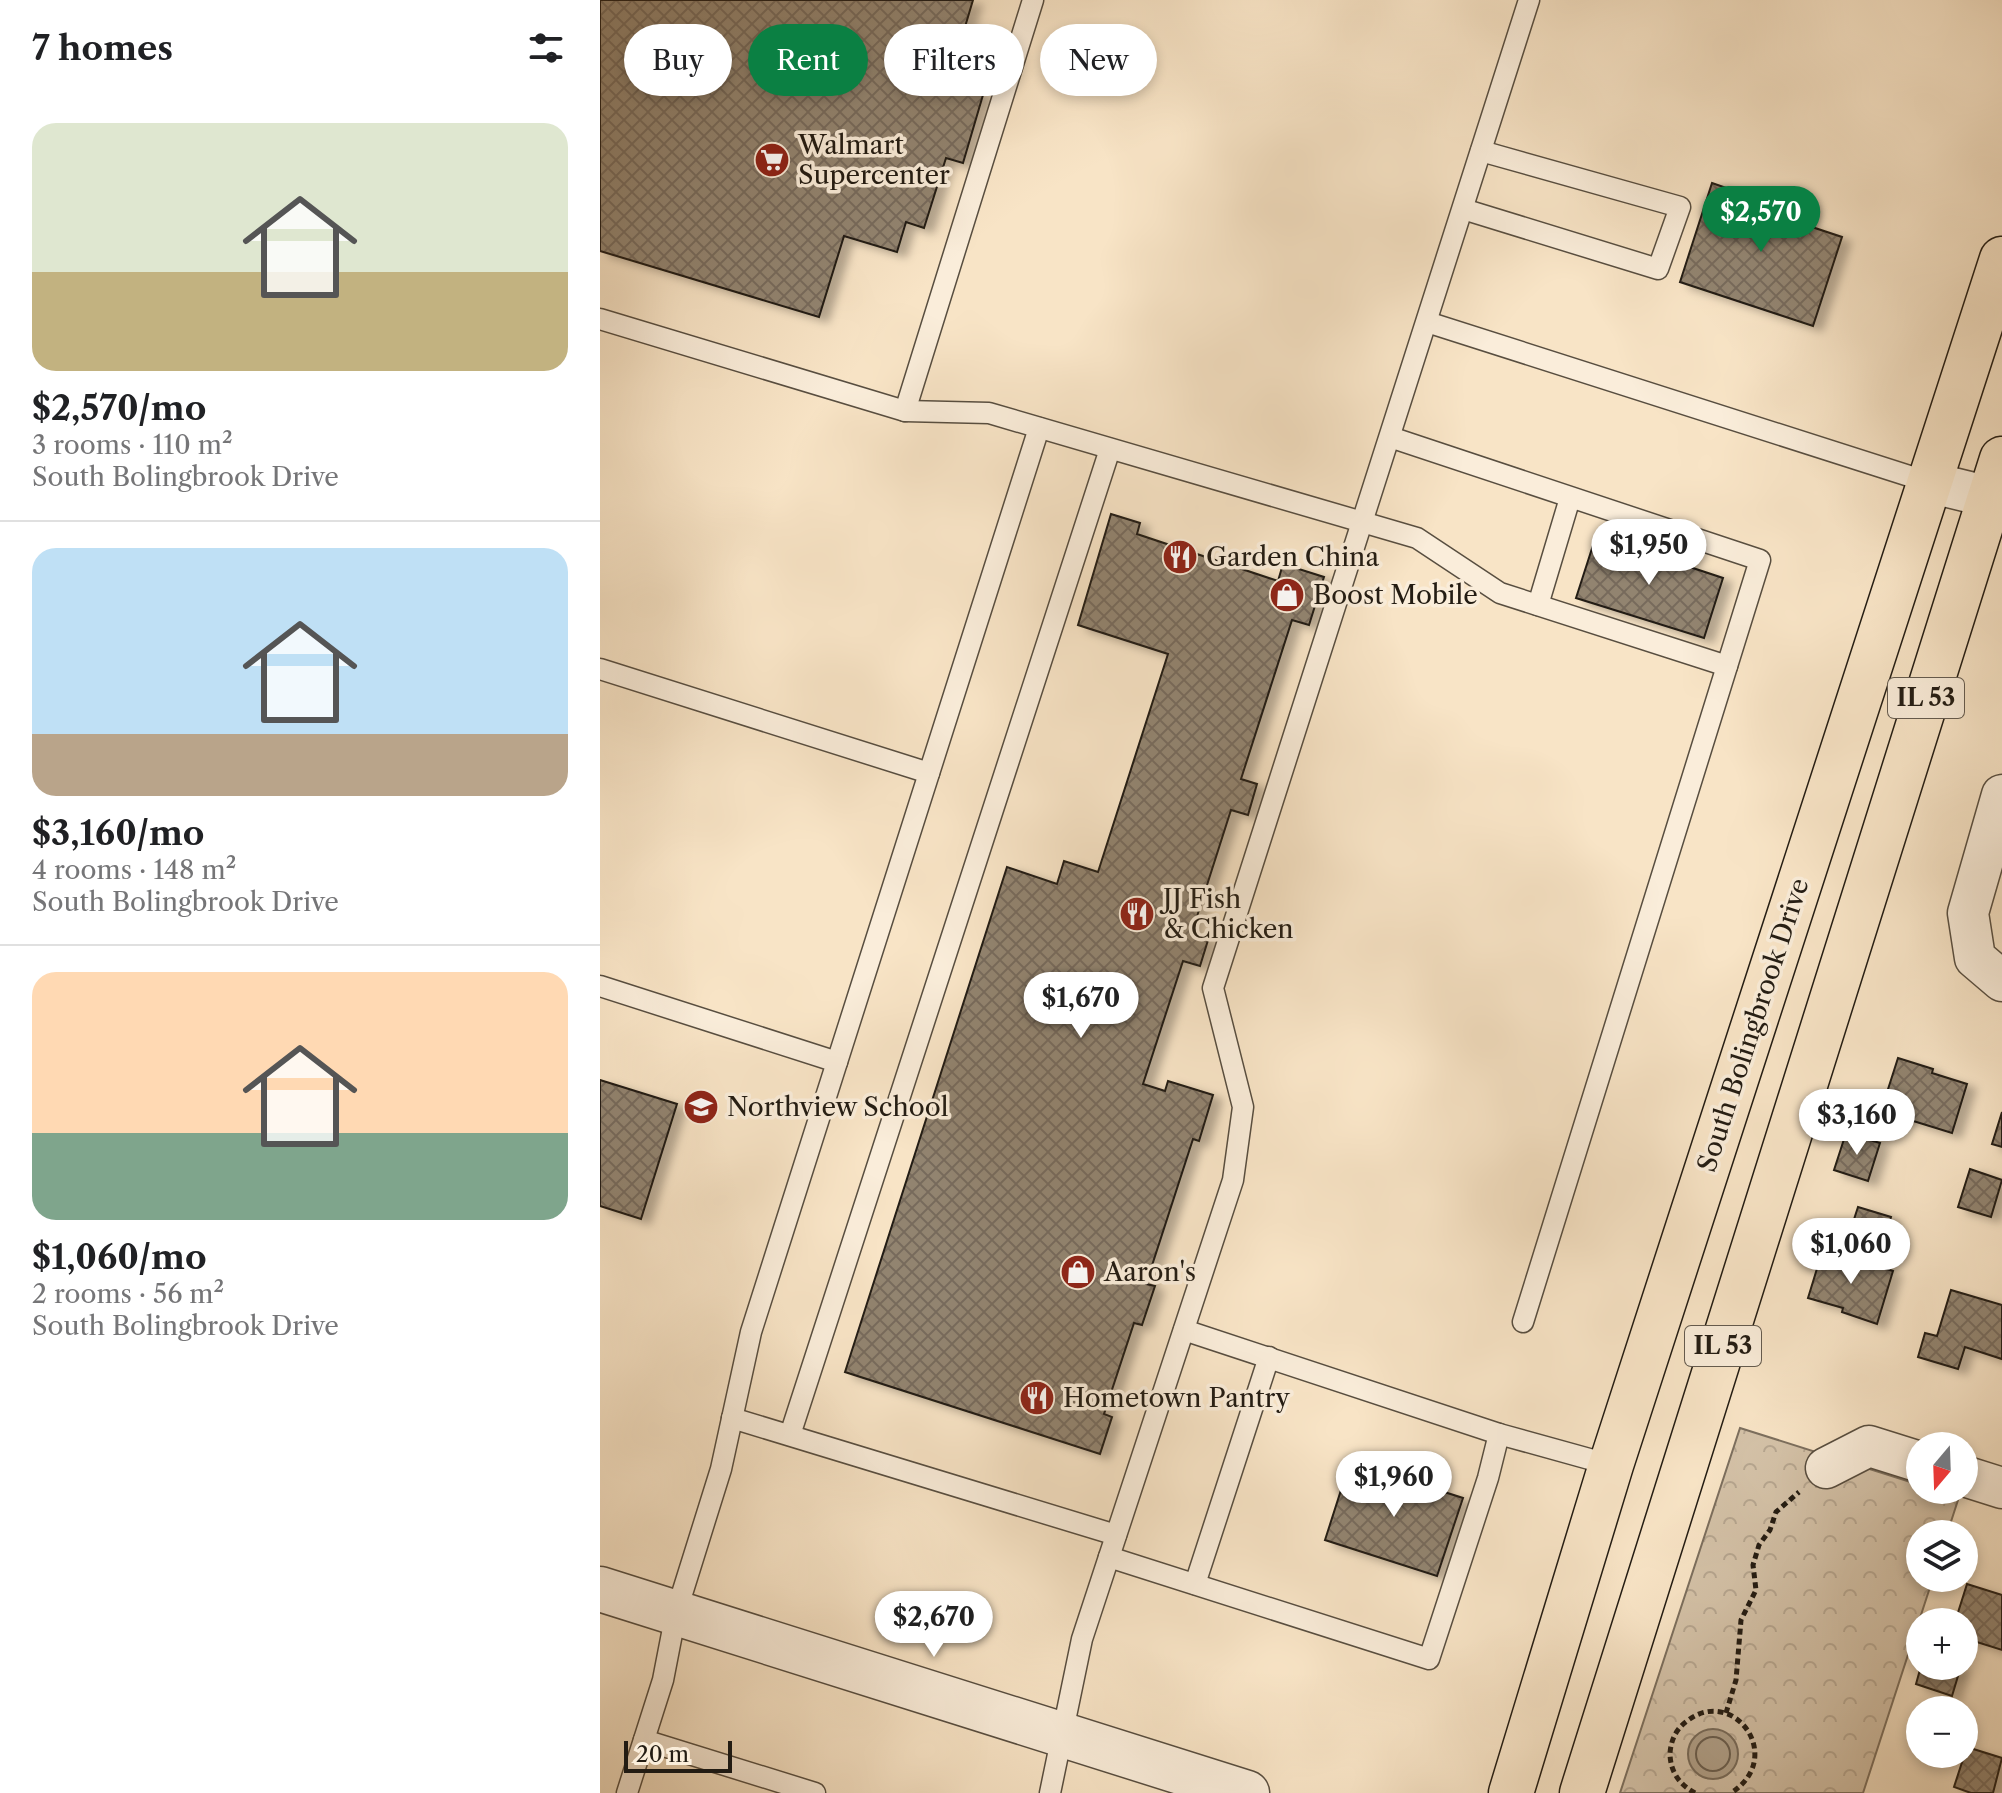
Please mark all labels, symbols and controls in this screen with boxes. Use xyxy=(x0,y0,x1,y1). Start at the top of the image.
chip: Buy xyxy=(624,24,732,96)
chip: Rent xyxy=(748,24,868,96)
chip: Filters xyxy=(884,24,1024,96)
chip: New xyxy=(1040,24,1157,96)
icon: filters xyxy=(524,26,568,70)
text: 7 homes xyxy=(32,27,173,69)
place label: Walmart Supercenter xyxy=(797,129,950,191)
supermarket icon: Walmart Supercenter xyxy=(753,141,791,179)
icon: home xyxy=(228,175,372,319)
pin: $2,570 xyxy=(1696,186,1826,254)
text: $2,570 xyxy=(1720,196,1802,228)
text: $2,570/mo xyxy=(32,387,206,429)
text: 3 rooms · 110 m² xyxy=(32,429,233,461)
text: South Bolingbrook Drive xyxy=(32,461,339,493)
pin: $1,950 xyxy=(1584,519,1714,587)
text: $1,950 xyxy=(1609,529,1689,561)
restaurant icon: Garden China xyxy=(1161,538,1199,576)
place label: Garden China xyxy=(1206,541,1379,573)
shop icon: Boost Mobile xyxy=(1268,576,1306,614)
place label: Boost Mobile xyxy=(1313,579,1478,611)
icon: home xyxy=(228,600,372,744)
road number: IL 53 xyxy=(1888,678,1964,718)
text: $3,160/mo xyxy=(32,812,204,854)
text: 4 rooms · 148 m² xyxy=(32,854,236,886)
street label: South Bolingbrook Drive xyxy=(1690,874,1816,1176)
place label: JJ Fish & Chicken xyxy=(1159,883,1294,945)
text: South Bolingbrook Drive xyxy=(32,886,339,918)
restaurant icon: JJ Fish & Chicken xyxy=(1118,895,1156,933)
pin: $1,670 xyxy=(1016,972,1146,1040)
text: $1,670 xyxy=(1042,982,1120,1014)
icon: home xyxy=(228,1024,372,1168)
school or university icon: Northview School xyxy=(682,1088,720,1126)
pin: $3,160 xyxy=(1792,1089,1922,1157)
place label: Northview School xyxy=(727,1091,949,1123)
text: $3,160 xyxy=(1817,1099,1897,1131)
pin: $1,060 xyxy=(1786,1218,1916,1286)
text: $1,060 xyxy=(1810,1228,1892,1260)
text: $1,060/mo xyxy=(32,1236,207,1278)
shop icon: Aaron's xyxy=(1059,1253,1097,1291)
place label: Aaron's xyxy=(1103,1256,1196,1288)
text: 2 rooms · 56 m² xyxy=(32,1278,224,1310)
text: South Bolingbrook Drive xyxy=(32,1310,339,1342)
road number: IL 53 xyxy=(1685,1326,1761,1366)
restaurant icon: Hometown Pantry xyxy=(1018,1379,1056,1417)
place label: Hometown Pantry xyxy=(1063,1382,1290,1414)
north arrow xyxy=(1906,1432,1978,1504)
map controls xyxy=(1906,1432,1978,1768)
pin: $1,960 xyxy=(1329,1451,1459,1519)
text: $1,960 xyxy=(1354,1461,1434,1493)
button: layers xyxy=(1906,1520,1978,1592)
pin: $2,670 xyxy=(869,1591,999,1659)
text: $2,670 xyxy=(893,1601,975,1633)
button: + xyxy=(1906,1608,1978,1680)
button: − xyxy=(1906,1696,1978,1768)
scale bar xyxy=(624,1737,732,1773)
text: 20 m xyxy=(636,1741,689,1768)

